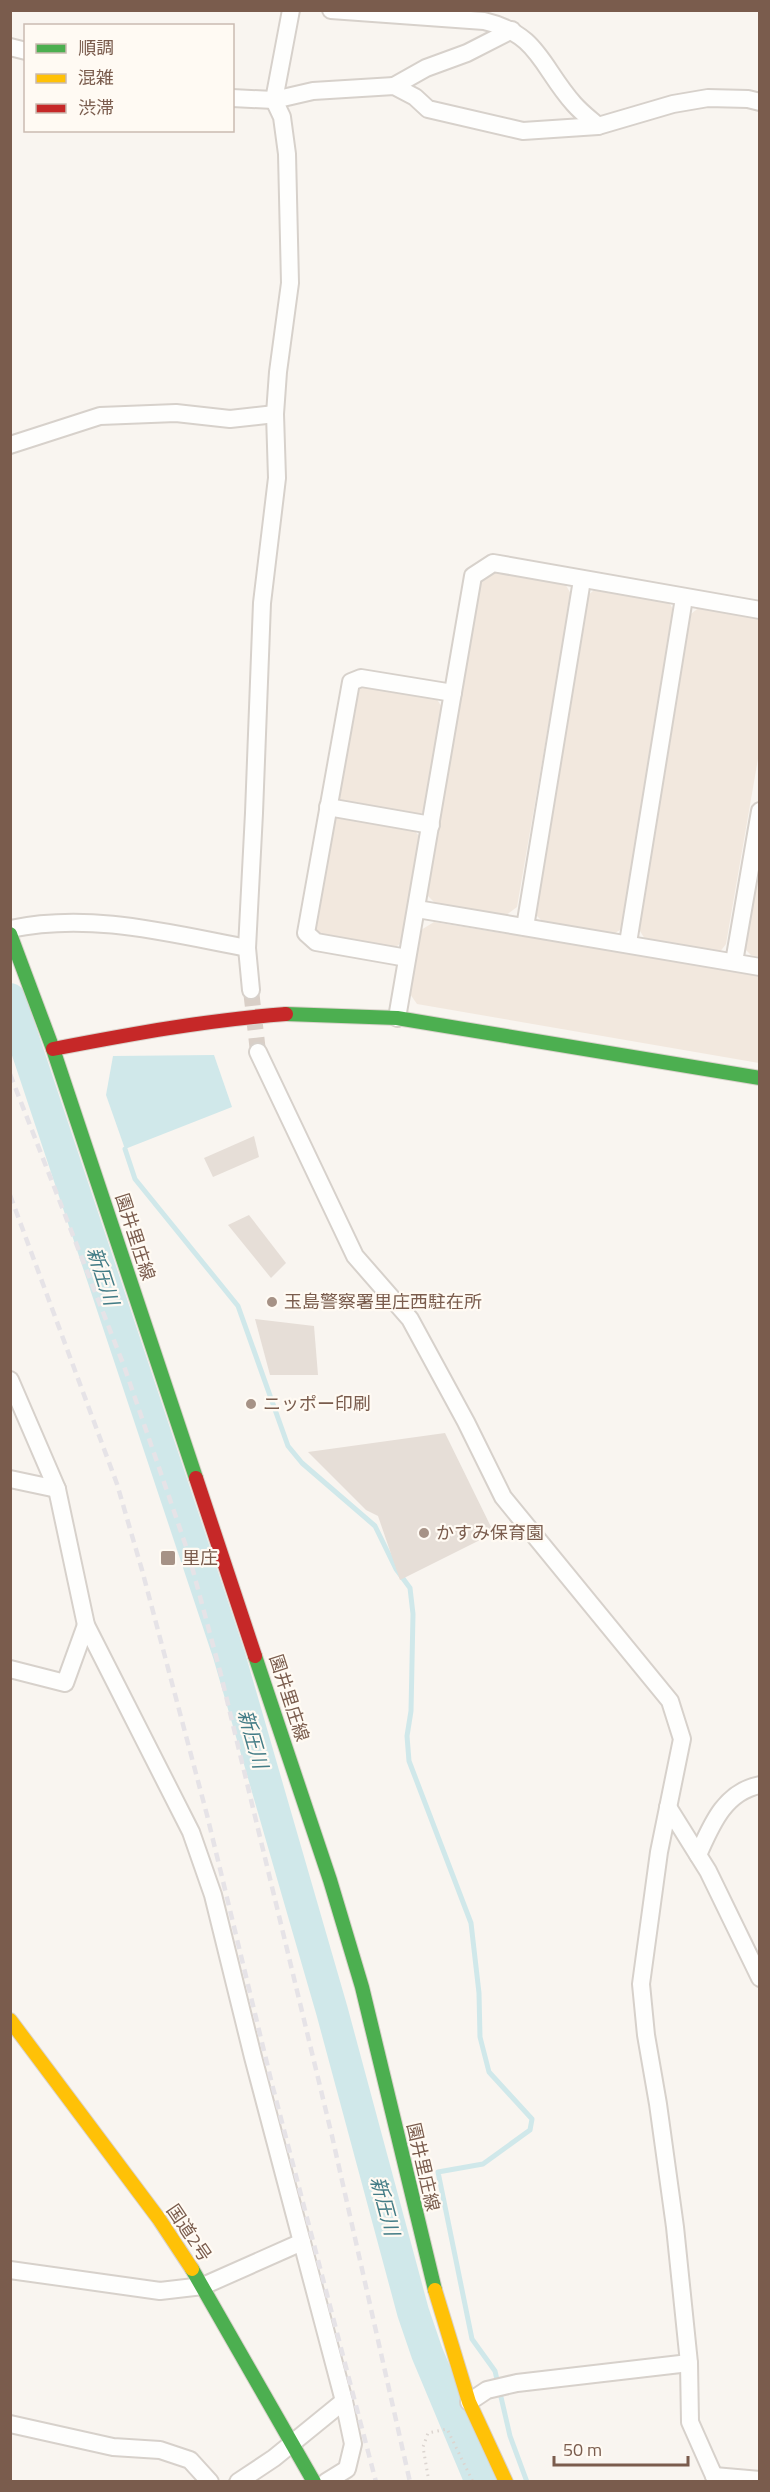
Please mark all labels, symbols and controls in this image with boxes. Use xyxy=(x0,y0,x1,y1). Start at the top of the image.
legend xyxy=(24,24,234,132)
text: 順調 xyxy=(78,34,114,61)
text: 混雑 xyxy=(78,64,114,91)
text: 渋滞 xyxy=(78,94,114,121)
street label: 園井里庄線 xyxy=(109,1190,162,1284)
water label: 新圧川 xyxy=(79,1243,128,1311)
place label: 玉島警察署里庄西駐在所 xyxy=(284,1288,482,1315)
marker: 玉島警察署里庄西駐在所 xyxy=(265,1295,279,1309)
place label: ニッポー印刷 xyxy=(263,1390,371,1417)
marker: ニッポー印刷 xyxy=(244,1397,258,1411)
place label: かすみ保育園 xyxy=(436,1519,544,1546)
marker: かすみ保育園 xyxy=(417,1526,431,1540)
place label: 里庄 xyxy=(182,1544,218,1571)
marker: 里庄 xyxy=(159,1549,177,1567)
street label: 園井里庄線 xyxy=(263,1651,316,1745)
water label: 新圧川 xyxy=(230,1706,277,1774)
street label: 園井里庄線 xyxy=(400,2120,447,2214)
water label: 新圧川 xyxy=(363,2173,409,2241)
street label: 国道2号 xyxy=(160,2199,219,2267)
scale bar xyxy=(554,2429,688,2467)
text: 50 m xyxy=(563,2436,602,2463)

